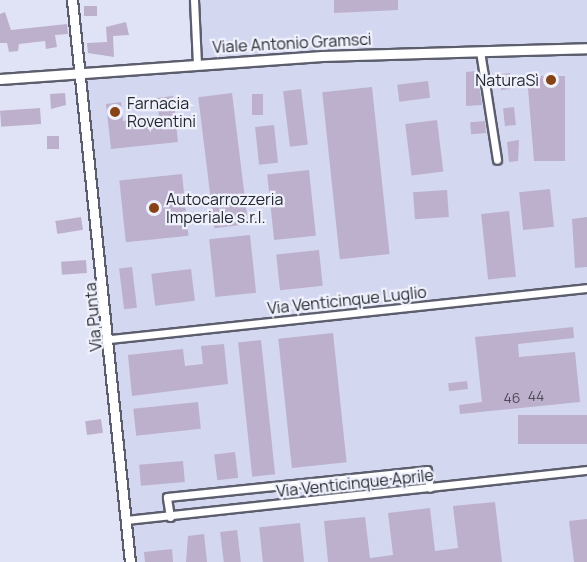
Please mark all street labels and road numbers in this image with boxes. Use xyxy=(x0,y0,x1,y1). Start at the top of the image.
street label: Viale Antonio Gramsci xyxy=(212,29,372,57)
street label: Via Punta xyxy=(80,282,106,352)
street label: Via Venticinque Luglio xyxy=(266,282,428,318)
street label: Via Venticinque Aprile xyxy=(275,465,435,501)

